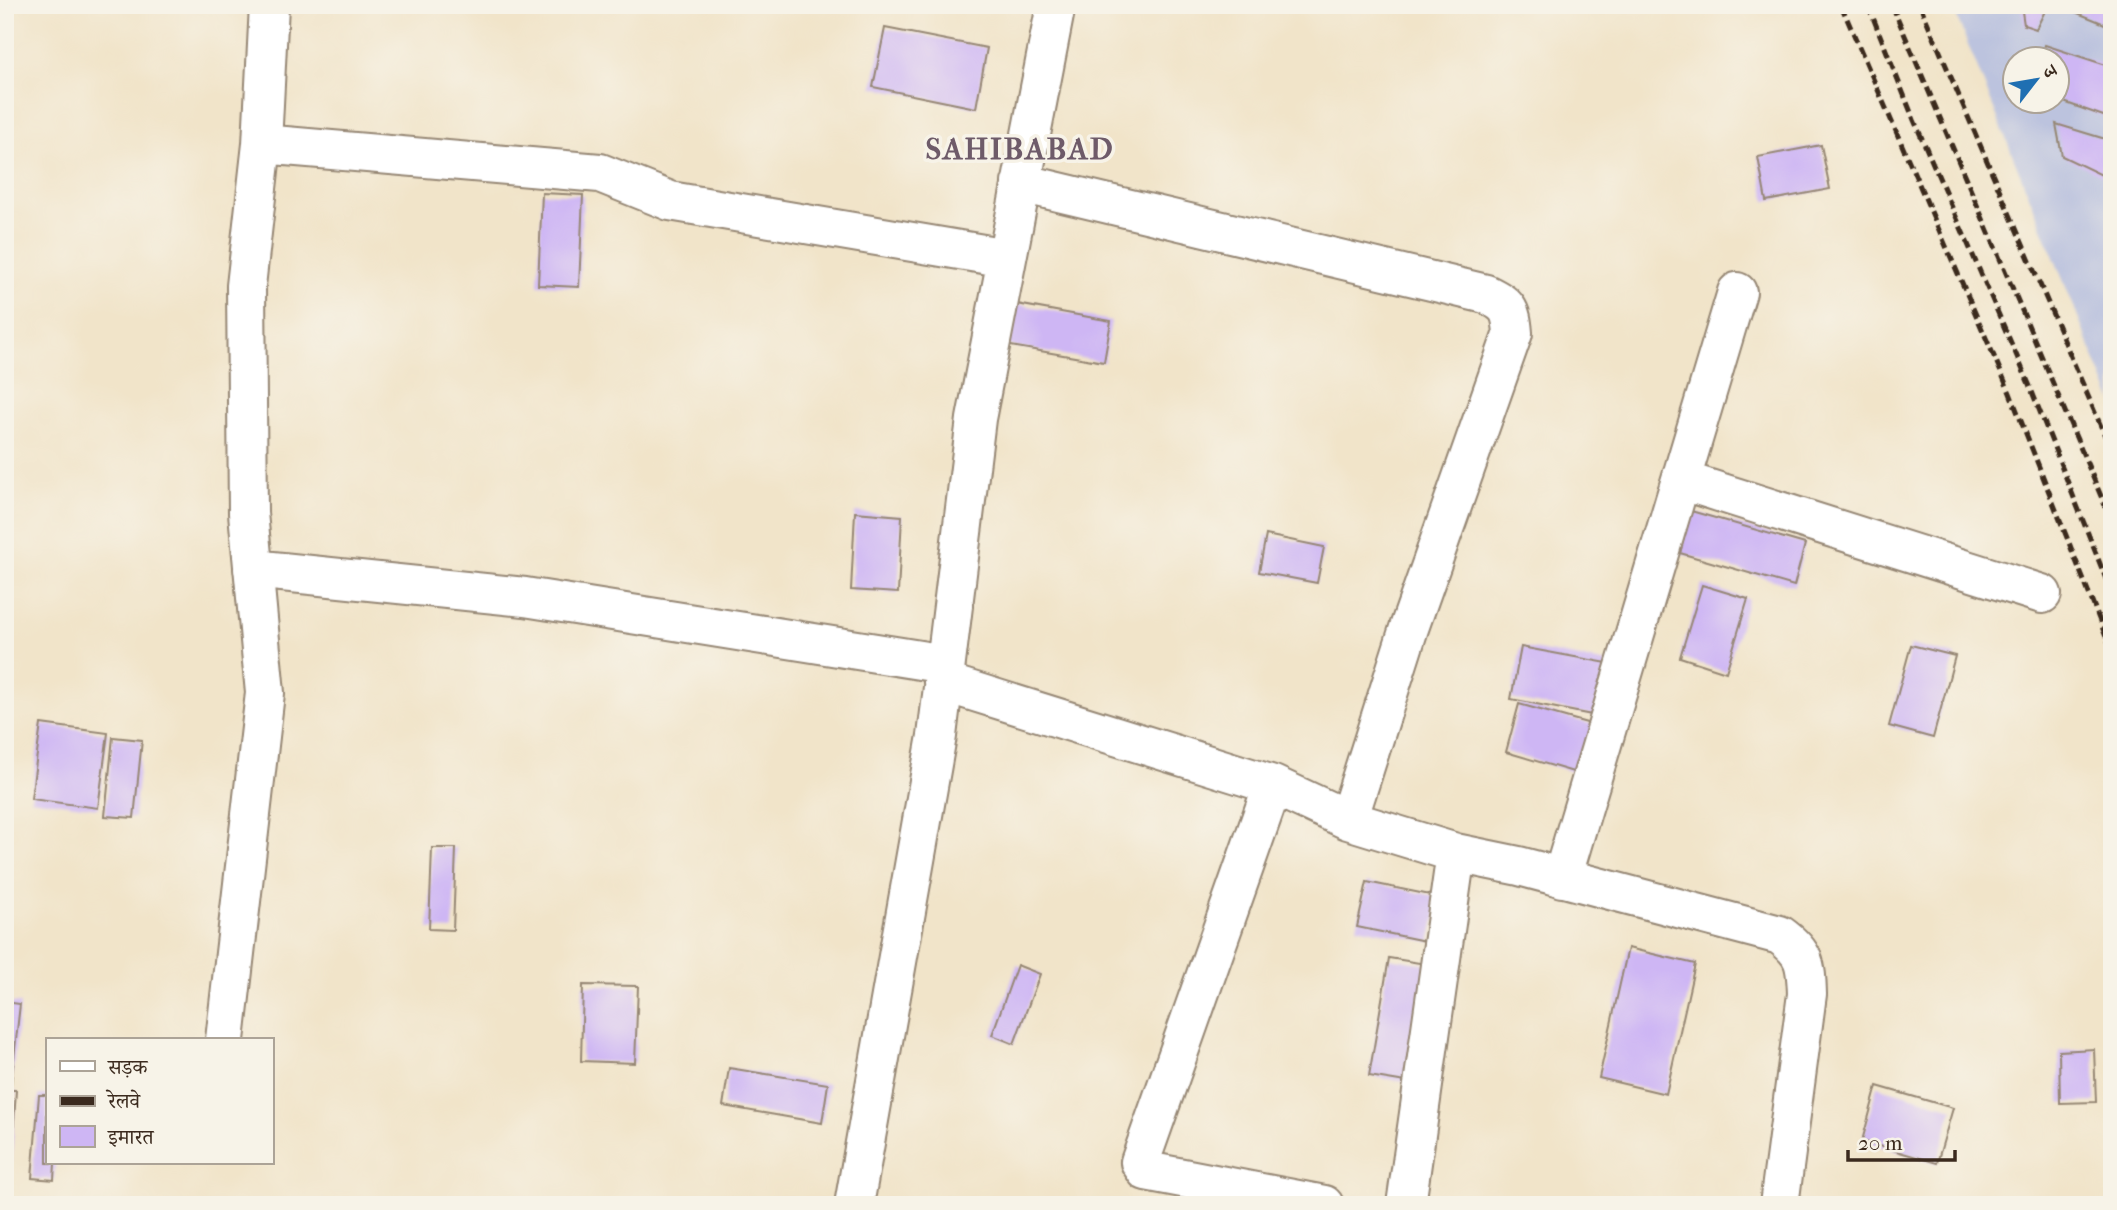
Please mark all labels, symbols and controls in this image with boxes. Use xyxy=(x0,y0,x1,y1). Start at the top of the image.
north arrow xyxy=(2002,46,2072,116)
text: उ xyxy=(2037,60,2062,83)
district label: SAHIBABAD xyxy=(925,132,1115,167)
legend xyxy=(46,1038,273,1164)
text: सड़क xyxy=(107,1055,148,1079)
text: रेलवे xyxy=(105,1089,142,1113)
scale bar xyxy=(1848,1119,1954,1163)
text: इमारत xyxy=(107,1125,155,1149)
text: 20 m xyxy=(1858,1131,1903,1155)

